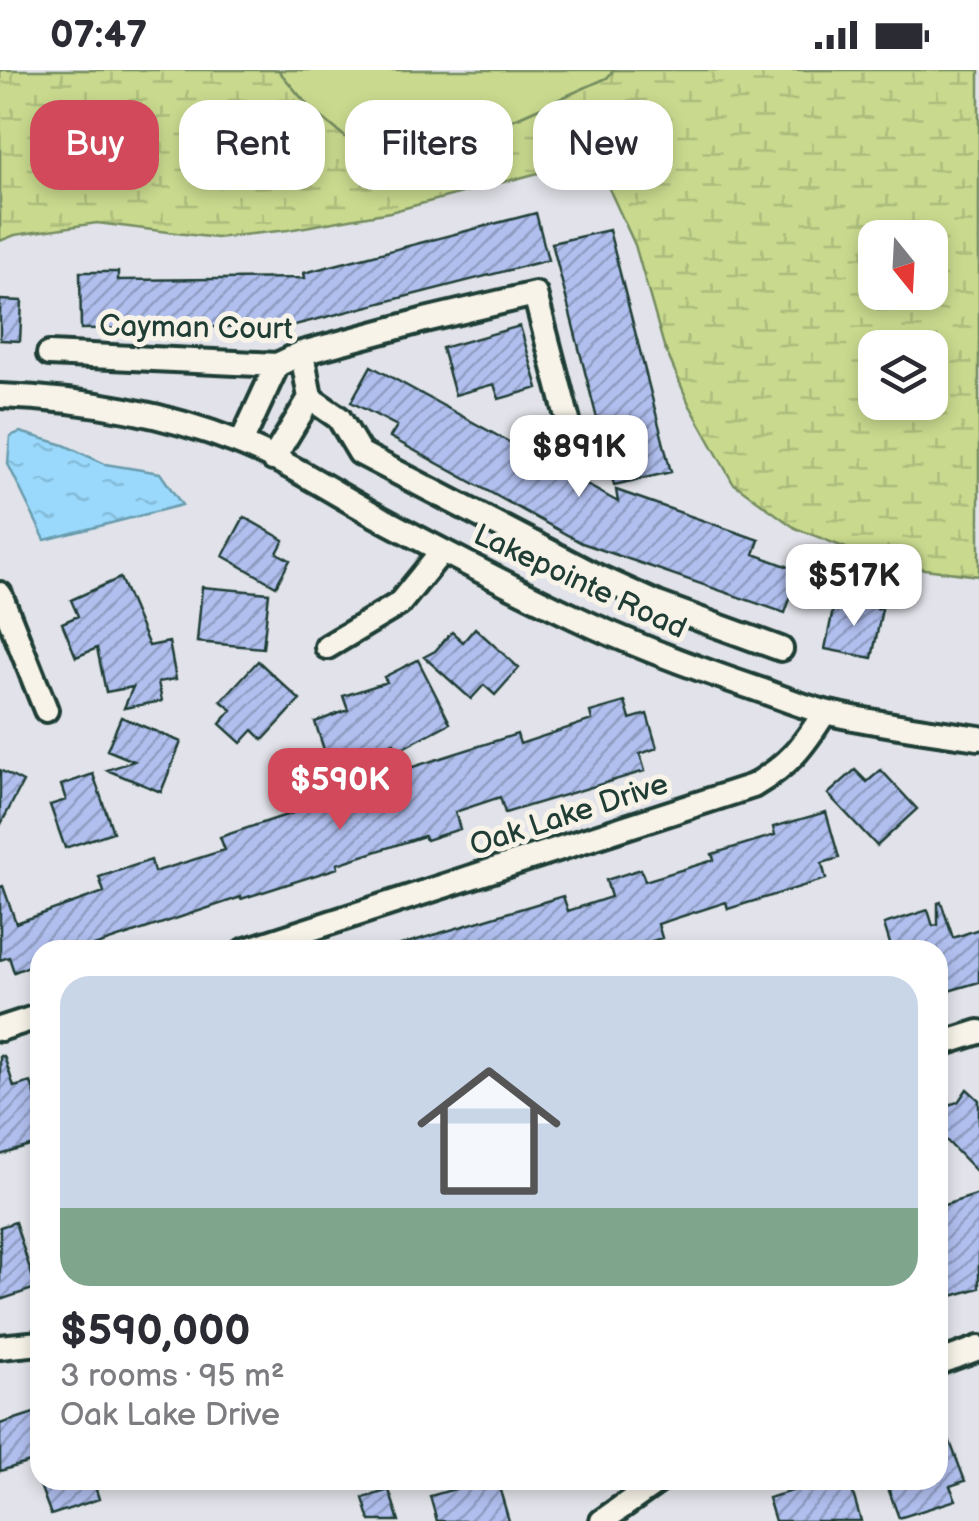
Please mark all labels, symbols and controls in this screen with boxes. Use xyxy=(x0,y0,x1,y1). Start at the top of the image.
text: 07:47 xyxy=(50,13,147,58)
chip: Buy xyxy=(30,100,159,190)
chip: Rent xyxy=(179,100,325,190)
chip: Filters xyxy=(345,100,513,190)
chip: New xyxy=(533,100,673,190)
north arrow xyxy=(858,220,948,310)
map controls xyxy=(858,220,948,420)
street label: Cayman Court xyxy=(99,308,293,348)
button: layers xyxy=(858,330,948,420)
pin: $891K xyxy=(509,415,649,500)
text: $891K xyxy=(532,428,626,467)
street label: Lakepointe Road xyxy=(468,517,692,647)
pin: $517K xyxy=(784,544,924,629)
text: $517K xyxy=(808,557,900,596)
pin: $590K xyxy=(270,748,410,833)
text: $590K xyxy=(290,761,390,800)
street label: Oak Lake Drive xyxy=(465,766,673,864)
icon: home xyxy=(399,1041,579,1221)
text: $590,000 xyxy=(60,1306,251,1357)
text: 3 rooms · 95 m² xyxy=(60,1357,285,1396)
text: Oak Lake Drive xyxy=(60,1396,280,1435)

